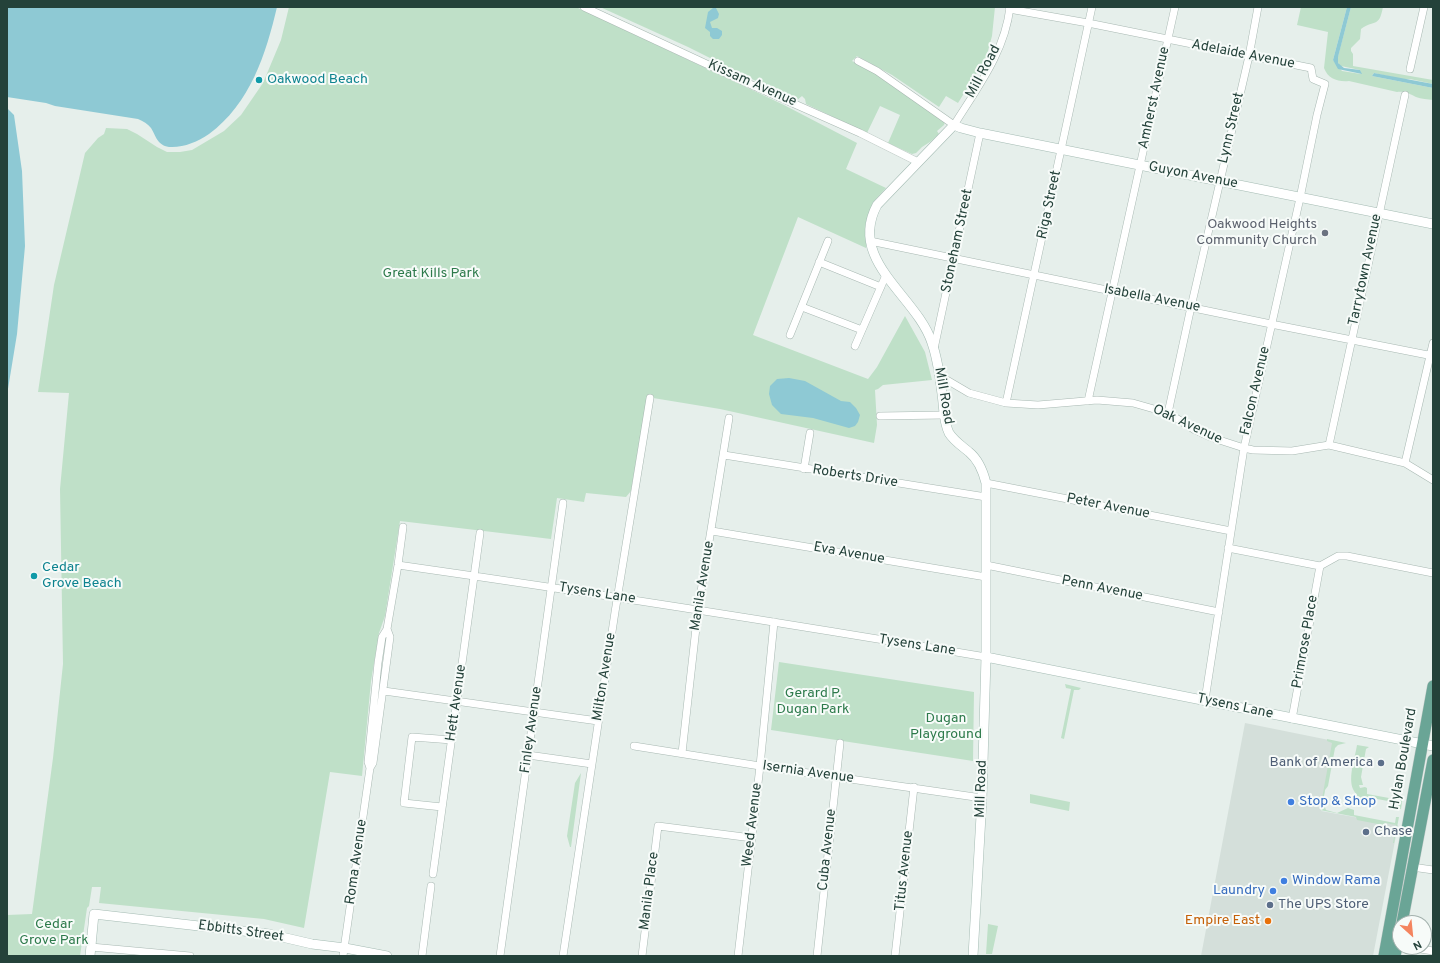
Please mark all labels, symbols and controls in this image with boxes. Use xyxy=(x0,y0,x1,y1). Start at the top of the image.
street label: Adelaide Avenue xyxy=(1190,37,1296,73)
street label: Mill Road xyxy=(963,43,1005,101)
street label: Amherst Avenue xyxy=(1136,45,1174,151)
street label: Kissam Avenue xyxy=(705,57,799,111)
place label: Oakwood Beach xyxy=(267,72,368,88)
marker: Oakwood Beach xyxy=(254,75,264,85)
street label: Lynn Street xyxy=(1216,91,1248,165)
street label: Guyon Avenue xyxy=(1147,159,1239,193)
street label: Riga Street xyxy=(1035,169,1065,241)
street label: Stoneham Street xyxy=(939,187,977,295)
street label: Tarrytown Avenue xyxy=(1346,212,1386,328)
place label: Oakwood Heights Community Church xyxy=(1196,217,1317,250)
marker: Oakwood Heights Community Church xyxy=(1320,228,1330,238)
park label: Great Kills Park xyxy=(383,266,479,282)
street label: Isabella Avenue xyxy=(1102,281,1202,317)
street label: Falcon Avenue xyxy=(1238,345,1274,437)
street label: Mill Road xyxy=(930,366,956,426)
street label: Oak Avenue xyxy=(1150,402,1224,448)
street label: Roberts Drive xyxy=(811,462,899,492)
street label: Peter Avenue xyxy=(1065,491,1151,523)
street label: Eva Avenue xyxy=(812,539,886,569)
street label: Manila Avenue xyxy=(688,540,718,632)
place label: Cedar Grove Beach xyxy=(42,560,122,592)
marker: Cedar Grove Beach xyxy=(29,571,39,581)
street label: Penn Avenue xyxy=(1060,573,1144,605)
street label: Tysens Lane xyxy=(557,580,637,608)
street label: Primrose Place xyxy=(1290,594,1322,690)
street label: Milton Avenue xyxy=(590,632,620,722)
street label: Tysens Lane xyxy=(877,632,957,660)
street label: Hett Avenue xyxy=(443,663,471,743)
street label: Finley Avenue xyxy=(518,685,546,775)
park label: Gerard P. Dugan Park xyxy=(777,686,849,718)
street label: Tysens Lane xyxy=(1195,691,1275,723)
street label: Hylan Boulevard xyxy=(1387,707,1421,811)
park label: Dugan Playground xyxy=(910,711,982,744)
place label: Bank of America xyxy=(1269,755,1373,771)
street label: Isernia Avenue xyxy=(761,758,855,788)
marker: Bank of America xyxy=(1376,758,1386,768)
street label: Mill Road xyxy=(973,760,991,818)
street label: Weed Avenue xyxy=(739,782,767,868)
place label: Stop & Shop xyxy=(1299,794,1376,810)
marker: Stop & Shop xyxy=(1286,797,1296,807)
street label: Cuba Avenue xyxy=(815,808,841,892)
street label: Roma Avenue xyxy=(343,818,371,906)
place label: Chase xyxy=(1374,824,1412,840)
marker: Chase xyxy=(1361,827,1371,837)
street label: Titus Avenue xyxy=(892,830,918,912)
street label: Manila Place xyxy=(637,851,663,931)
place label: Window Rama xyxy=(1292,873,1380,889)
marker: Window Rama xyxy=(1279,876,1289,886)
place label: Laundry xyxy=(1213,883,1265,899)
marker: Laundry xyxy=(1268,886,1278,896)
place label: The UPS Store xyxy=(1278,897,1369,913)
marker: The UPS Store xyxy=(1265,900,1275,910)
place label: Empire East xyxy=(1185,913,1260,929)
north arrow xyxy=(1392,915,1432,955)
marker: Empire East xyxy=(1263,916,1273,926)
park label: Cedar Grove Park xyxy=(19,917,89,950)
street label: Ebbitts Street xyxy=(197,918,285,946)
text: N xyxy=(1410,937,1424,953)

